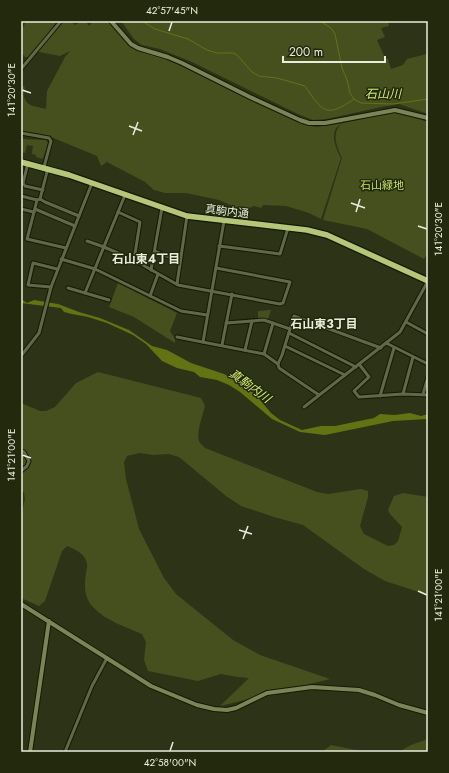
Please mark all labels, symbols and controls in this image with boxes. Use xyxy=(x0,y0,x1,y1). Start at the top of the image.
text: 42°57'45"N xyxy=(146,3,198,18)
scale bar xyxy=(283,38,385,64)
text: 200 m xyxy=(289,43,323,61)
text: 141°20'30"E xyxy=(4,63,19,117)
water label: 石山川 xyxy=(365,85,403,103)
park label: 石山緑地 xyxy=(360,177,404,193)
street label: 真駒内通 xyxy=(204,200,250,222)
text: 141°20'30"E xyxy=(431,202,446,256)
district label: 石山東4丁目 xyxy=(112,250,180,268)
district label: 石山東3丁目 xyxy=(290,315,358,333)
water label: 真駒内川 xyxy=(225,365,276,409)
text: 141°21'00"E xyxy=(4,429,19,481)
text: 141°21'00"E xyxy=(431,569,446,621)
text: 42°58'00"N xyxy=(144,755,196,770)

